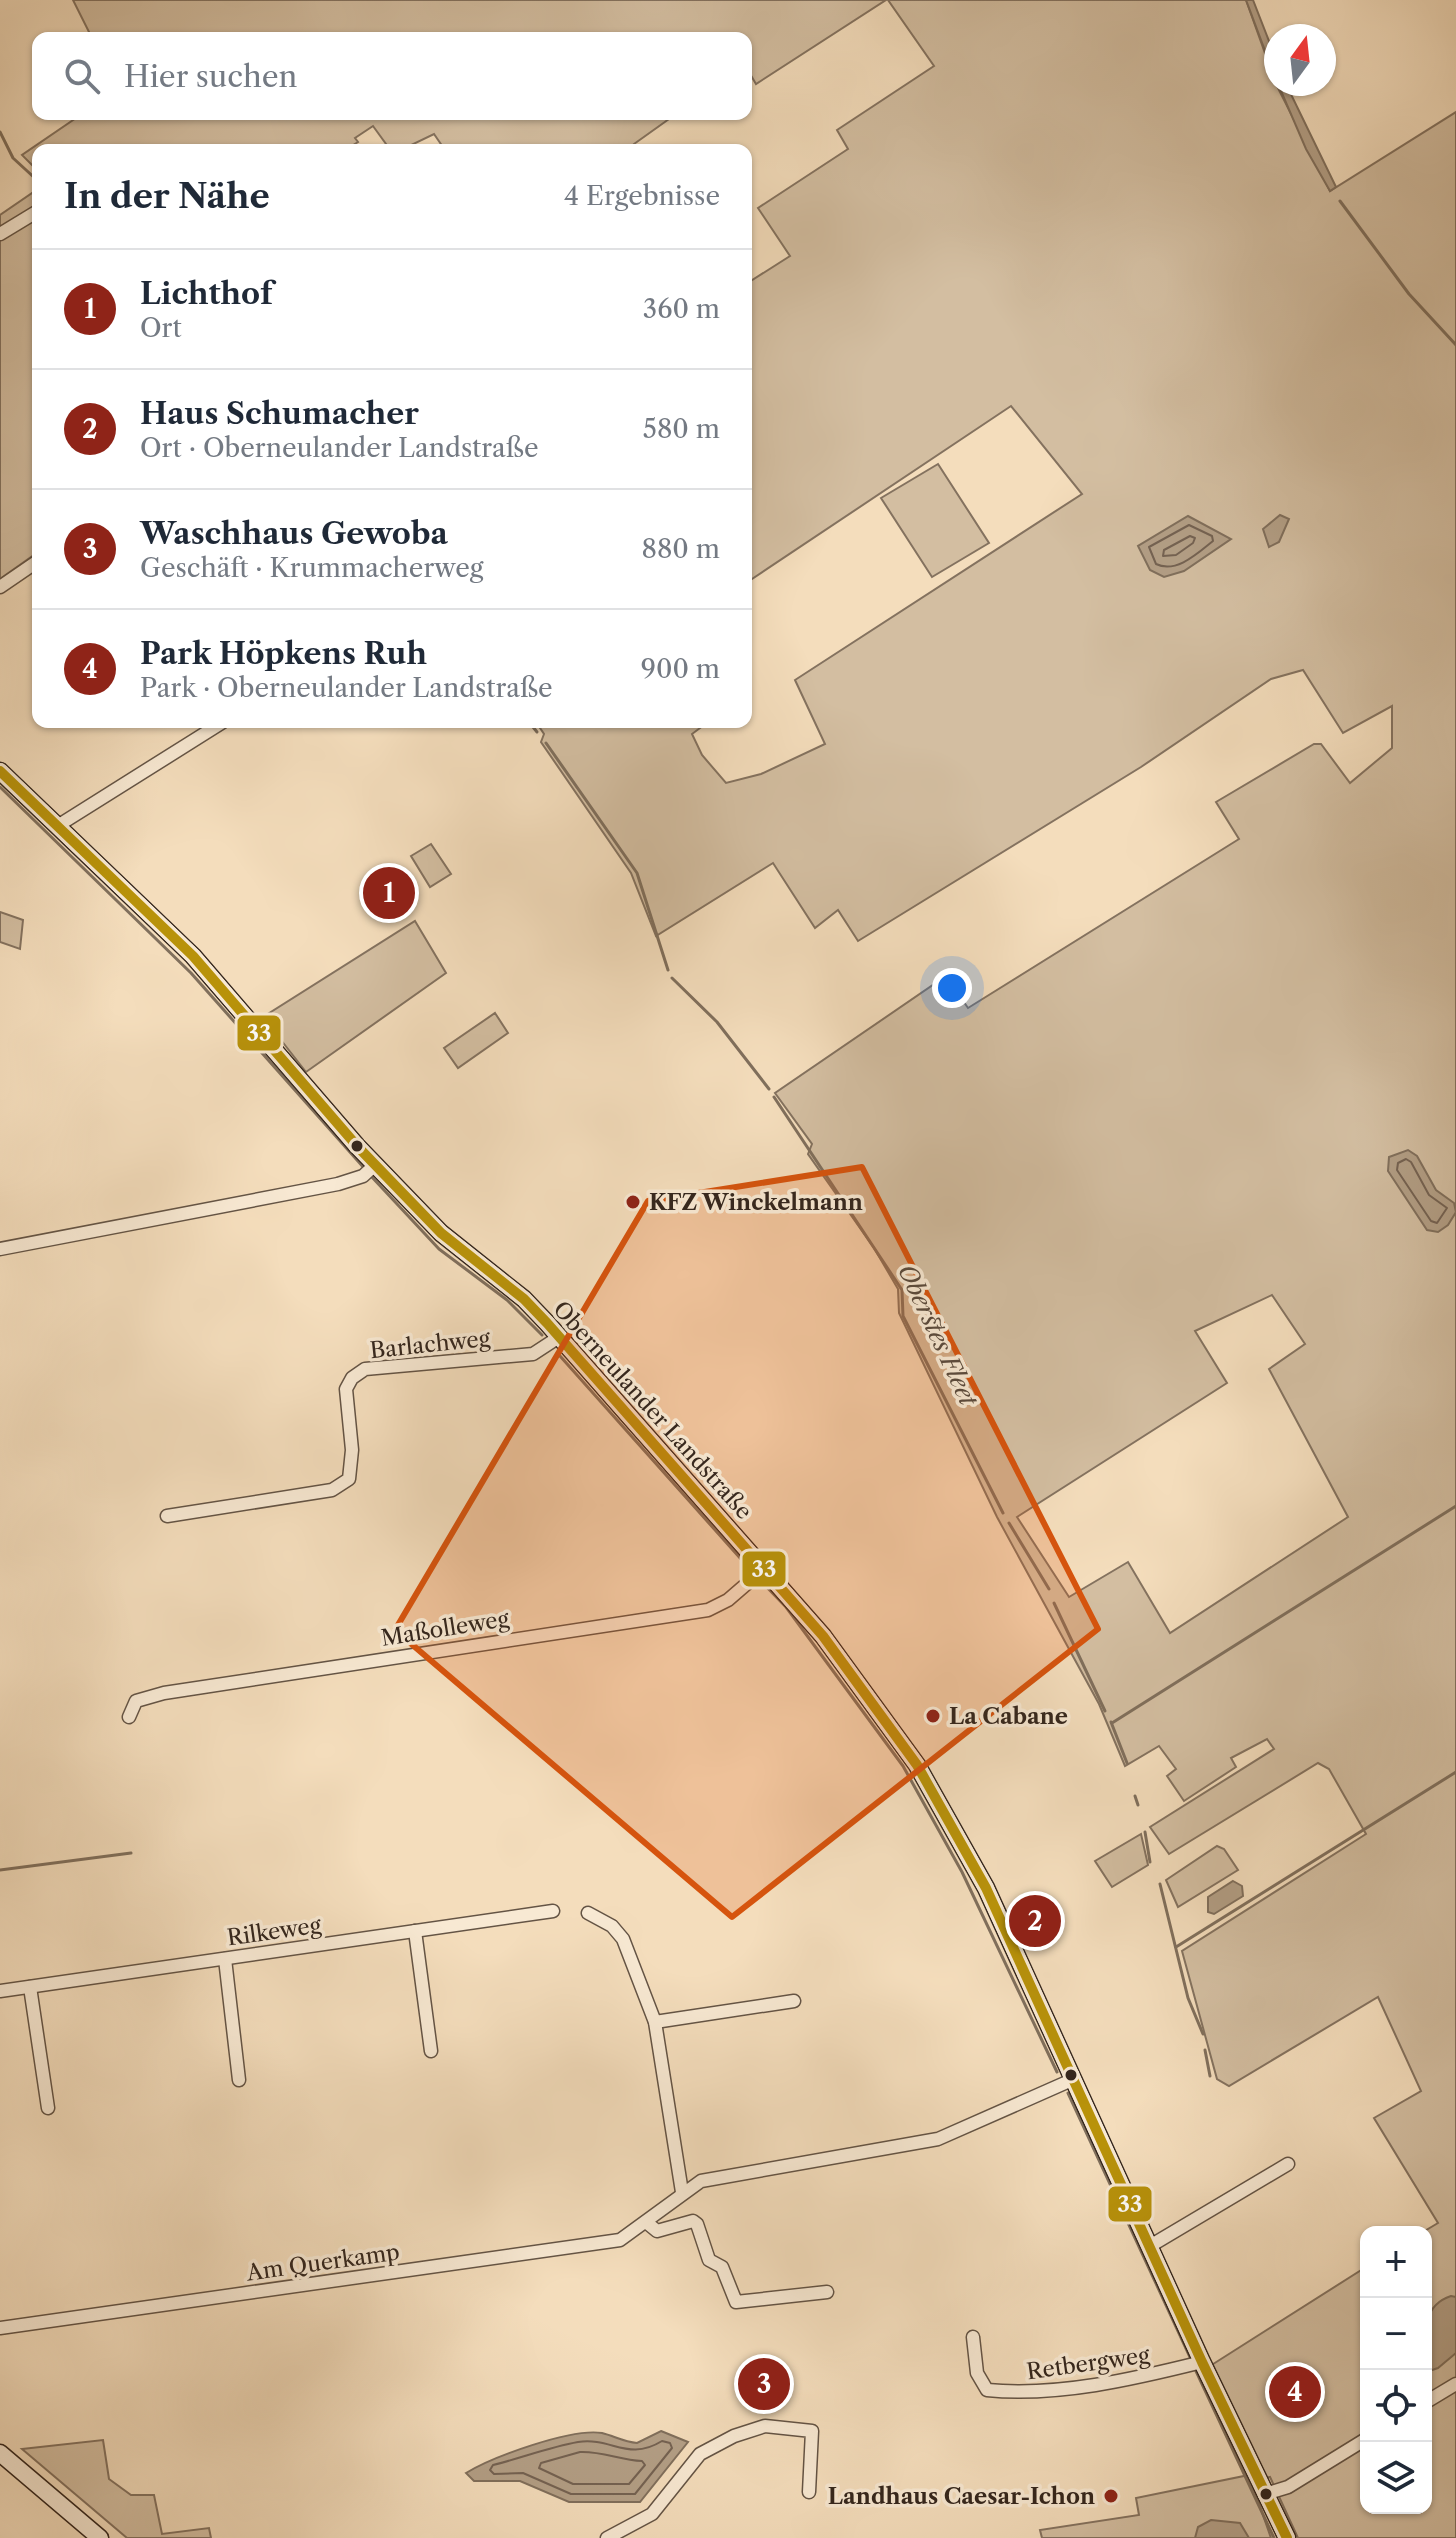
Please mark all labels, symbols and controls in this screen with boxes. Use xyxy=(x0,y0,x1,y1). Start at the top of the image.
north arrow xyxy=(1264,24,1336,96)
search box xyxy=(32,32,752,120)
icon: search xyxy=(60,54,104,98)
text: Hier suchen xyxy=(124,58,297,95)
text: In der Nähe xyxy=(64,175,270,217)
text: 4 Ergebnisse xyxy=(564,180,720,212)
text: Lichthof xyxy=(140,275,273,312)
text: 1 xyxy=(84,293,96,325)
text: 360 m xyxy=(643,293,720,325)
text: Ort xyxy=(140,312,182,344)
text: Haus Schumacher xyxy=(140,395,419,432)
text: 2 xyxy=(82,413,98,445)
text: 580 m xyxy=(643,413,720,445)
text: Ort · Oberneulander Landstraße xyxy=(140,432,538,464)
text: Waschhaus Gewoba xyxy=(140,515,448,552)
text: 3 xyxy=(83,533,97,565)
text: 880 m xyxy=(642,533,720,565)
text: Geschäft · Krummacherweg xyxy=(140,552,483,584)
text: Park Höpkens Ruh xyxy=(140,635,427,672)
text: 4 xyxy=(82,653,98,685)
text: 900 m xyxy=(641,653,720,685)
text: Park · Oberneulander Landstraße xyxy=(140,672,553,704)
pin: 1 xyxy=(363,863,415,923)
your location xyxy=(932,968,972,1008)
line badge: 33 xyxy=(236,1014,282,1052)
text: 33 xyxy=(247,1020,271,1047)
unlabelled marker xyxy=(349,1138,365,1154)
place label: KFZ Winckelmann xyxy=(649,1189,863,1216)
marker: KFZ Winckelmann xyxy=(624,1193,642,1211)
water label: Oberstes Fleet xyxy=(892,1259,984,1412)
street label: Oberneulander Landstraße xyxy=(548,1296,758,1525)
street label: Barlachweg xyxy=(369,1325,492,1364)
line badge: 33 xyxy=(741,1550,787,1588)
text: 33 xyxy=(752,1556,776,1583)
street label: Maßolleweg xyxy=(379,1605,511,1652)
place label: La Cabane xyxy=(949,1703,1068,1730)
marker: La Cabane xyxy=(924,1707,942,1725)
pin: 2 xyxy=(1009,1891,1061,1951)
street label: Rilkeweg xyxy=(225,1911,323,1951)
unlabelled marker xyxy=(1063,2067,1079,2083)
line badge: 33 xyxy=(1107,2185,1153,2223)
text: 33 xyxy=(1118,2191,1142,2218)
map controls xyxy=(1360,2226,1432,2514)
button: + xyxy=(1360,2226,1432,2298)
street label: Am Querkamp xyxy=(244,2238,401,2287)
button: − xyxy=(1360,2298,1432,2370)
street label: Retbergweg xyxy=(1025,2341,1152,2385)
pin: 3 xyxy=(738,2354,790,2414)
pin: 4 xyxy=(1269,2362,1321,2422)
button: locate xyxy=(1360,2370,1432,2442)
button: layers xyxy=(1360,2442,1432,2514)
place label: Landhaus Caesar-Ichon xyxy=(828,2483,1095,2510)
unlabelled marker xyxy=(1258,2486,1274,2502)
marker: Landhaus Caesar-Ichon xyxy=(1102,2487,1120,2505)

